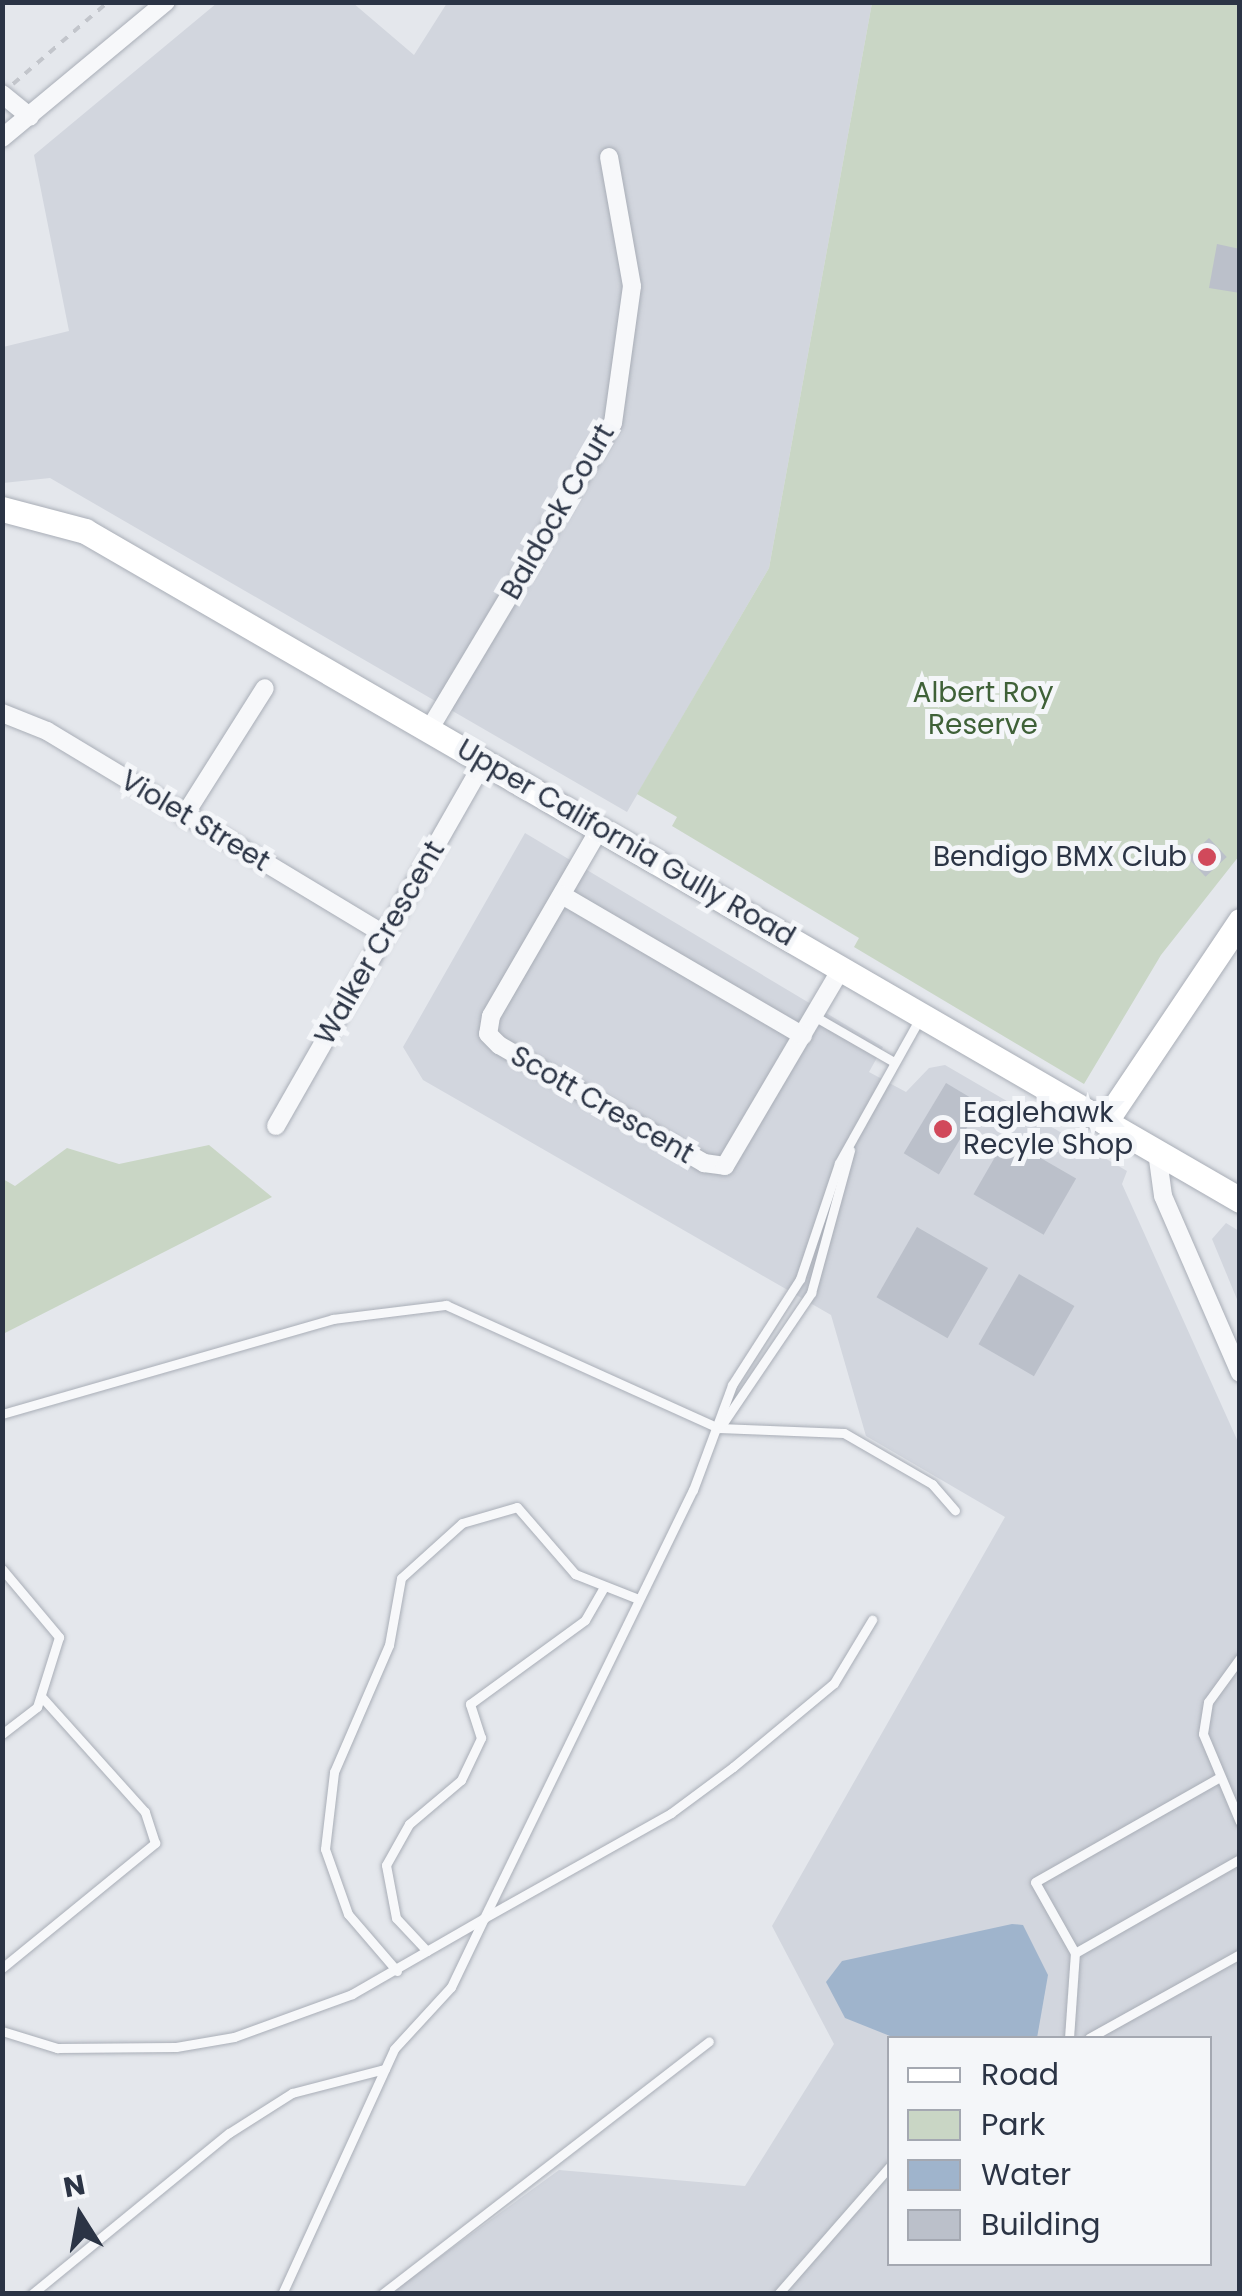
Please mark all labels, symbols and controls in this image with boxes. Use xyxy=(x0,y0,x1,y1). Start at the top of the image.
street label: Baldock Court xyxy=(494,418,622,606)
park label: Albert Roy Reserve xyxy=(913,676,1053,742)
street label: Upper California Gully Road xyxy=(451,732,801,954)
street label: Violet Street xyxy=(115,763,275,879)
street label: Walker Crescent xyxy=(308,835,452,1051)
place label: Bendigo BMX Club xyxy=(933,840,1187,874)
marker: Bendigo BMX Club xyxy=(1196,846,1218,868)
street label: Scott Crescent xyxy=(505,1039,699,1171)
place label: Eaglehawk Recyle Shop xyxy=(963,1096,1133,1162)
marker: Eaglehawk Recyle Shop xyxy=(932,1118,954,1140)
legend xyxy=(887,2036,1212,2266)
text: Road xyxy=(981,2053,1059,2096)
text: Park xyxy=(981,2103,1045,2146)
text: Water xyxy=(981,2153,1071,2196)
text: N xyxy=(60,2165,88,2207)
north arrow xyxy=(30,2166,130,2266)
text: Building xyxy=(981,2203,1101,2246)

